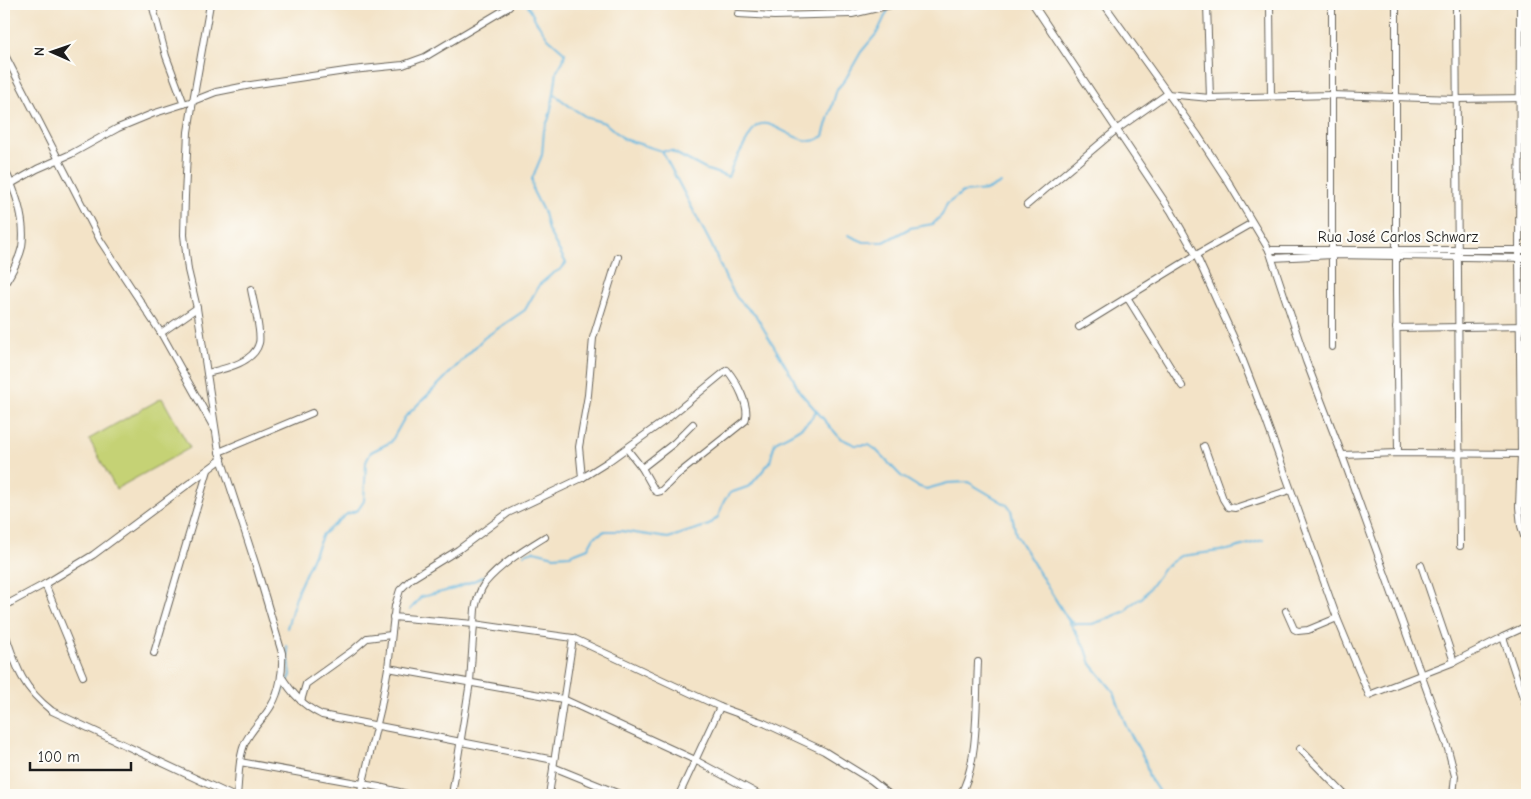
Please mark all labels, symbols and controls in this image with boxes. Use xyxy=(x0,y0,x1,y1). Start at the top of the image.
north arrow xyxy=(28,28,78,78)
text: N xyxy=(31,47,48,56)
street label: Rua José Carlos Schwarz xyxy=(1318,228,1479,246)
scale bar xyxy=(30,739,131,771)
text: 100 m xyxy=(38,748,80,766)

